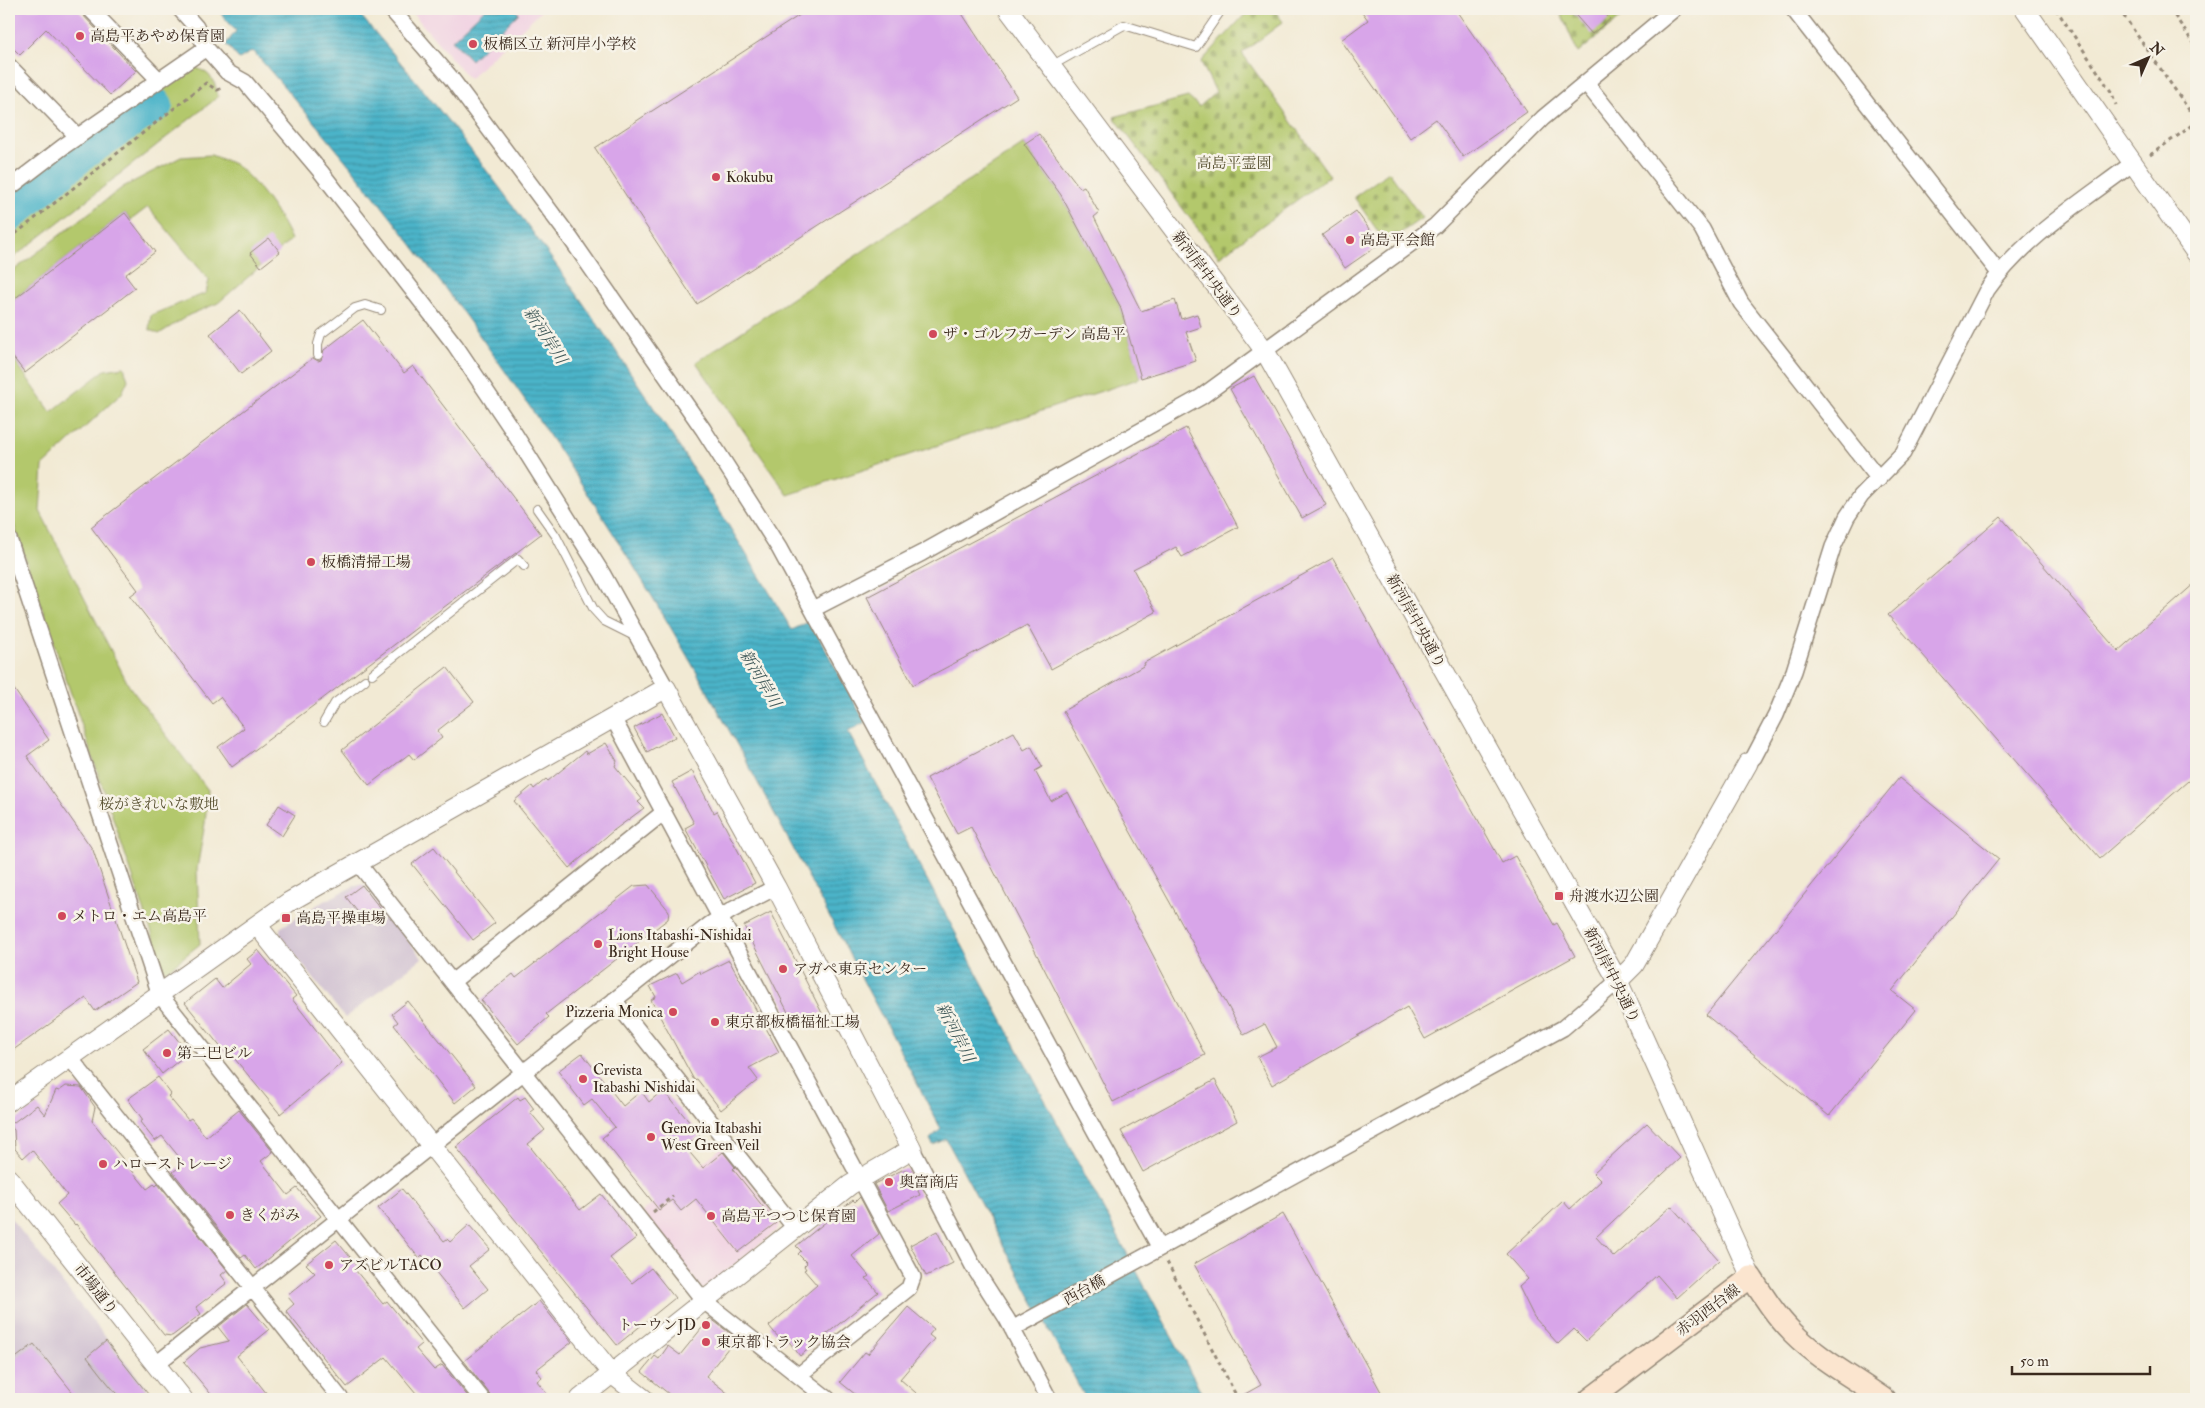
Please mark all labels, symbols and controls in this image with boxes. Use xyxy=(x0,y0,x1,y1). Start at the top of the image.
place label: 高島平あやめ保育園 xyxy=(90,27,225,46)
marker: 高島平あやめ保育園 xyxy=(74,30,86,42)
north arrow xyxy=(2122,32,2172,82)
place label: 板橋区立 新河岸小学校 xyxy=(483,35,636,54)
marker: 板橋区立 新河岸小学校 xyxy=(467,38,479,50)
text: N xyxy=(2146,38,2168,60)
park label: 高島平霊園 xyxy=(1196,154,1272,173)
place label: Kokubu xyxy=(726,168,773,187)
marker: Kokubu xyxy=(710,171,722,183)
street label: 新河岸中央通り xyxy=(1167,228,1246,323)
place label: 高島平会館 xyxy=(1360,231,1435,250)
marker: 高島平会館 xyxy=(1344,234,1356,246)
water label: 新河岸川 xyxy=(519,303,572,369)
place label: ザ・ゴルフガーデン 高島平 xyxy=(943,325,1126,344)
marker: ザ・ゴルフガーデン 高島平 xyxy=(927,328,939,340)
place label: 板橋清掃工場 xyxy=(321,553,411,572)
marker: 板橋清掃工場 xyxy=(305,556,317,568)
street label: 新河岸中央通り xyxy=(1382,571,1449,672)
water label: 新河岸川 xyxy=(735,646,786,713)
park label: 桜がきれいな敷地 xyxy=(99,795,219,814)
place label: 舟渡水辺公園 xyxy=(1569,887,1659,906)
marker: 舟渡水辺公園 xyxy=(1553,890,1565,902)
place label: メトロ・エム高島平 xyxy=(72,907,207,926)
place label: 高島平操車場 xyxy=(296,909,386,928)
marker: メトロ・エム高島平 xyxy=(56,910,68,922)
marker: 高島平操車場 xyxy=(280,912,292,924)
street label: 新河岸中央通り xyxy=(1579,924,1644,1026)
place label: Lions Itabashi-Nishidai Bright House xyxy=(608,926,751,962)
marker: Lions Itabashi-Nishidai Bright House xyxy=(592,938,604,950)
place label: アガペ東京センター xyxy=(793,960,927,979)
marker: アガペ東京センター xyxy=(777,963,789,975)
water label: 新河岸川 xyxy=(932,999,979,1067)
place label: Pizzeria Monica xyxy=(565,1003,664,1022)
marker: Pizzeria Monica xyxy=(667,1006,679,1018)
place label: 東京都板橋福祉工場 xyxy=(725,1013,860,1032)
marker: 東京都板橋福祉工場 xyxy=(709,1016,721,1028)
place label: 第二巴ビル xyxy=(177,1044,252,1063)
marker: 第二巴ビル xyxy=(161,1047,173,1059)
place label: Crevista Itabashi Nishidai xyxy=(593,1061,695,1097)
marker: Crevista Itabashi Nishidai xyxy=(577,1073,589,1085)
place label: Genovia Itabashi West Green Veil xyxy=(660,1119,762,1155)
marker: Genovia Itabashi West Green Veil xyxy=(645,1131,657,1143)
place label: ハローストレージ xyxy=(113,1155,232,1174)
marker: ハローストレージ xyxy=(97,1158,109,1170)
place label: 奥富商店 xyxy=(899,1173,959,1192)
marker: 奥富商店 xyxy=(883,1176,895,1188)
place label: きくがみ xyxy=(240,1206,300,1225)
place label: 高島平つつじ保育園 xyxy=(721,1207,856,1226)
marker: きくがみ xyxy=(224,1209,236,1221)
marker: 高島平つつじ保育園 xyxy=(705,1210,717,1222)
place label: アズビルTACO xyxy=(339,1256,442,1275)
marker: アズビルTACO xyxy=(323,1259,335,1271)
street label: 市場通り xyxy=(70,1260,122,1319)
street label: 西台橋 xyxy=(1060,1271,1109,1310)
street label: 赤羽西台線 xyxy=(1673,1280,1744,1341)
place label: トーウンJD xyxy=(618,1316,696,1336)
marker: トーウンJD xyxy=(700,1319,712,1331)
place label: 東京都トラック協会 xyxy=(716,1333,851,1352)
marker: 東京都トラック協会 xyxy=(700,1336,712,1348)
scale bar xyxy=(2012,1343,2150,1375)
text: 50 m xyxy=(2020,1352,2049,1371)

